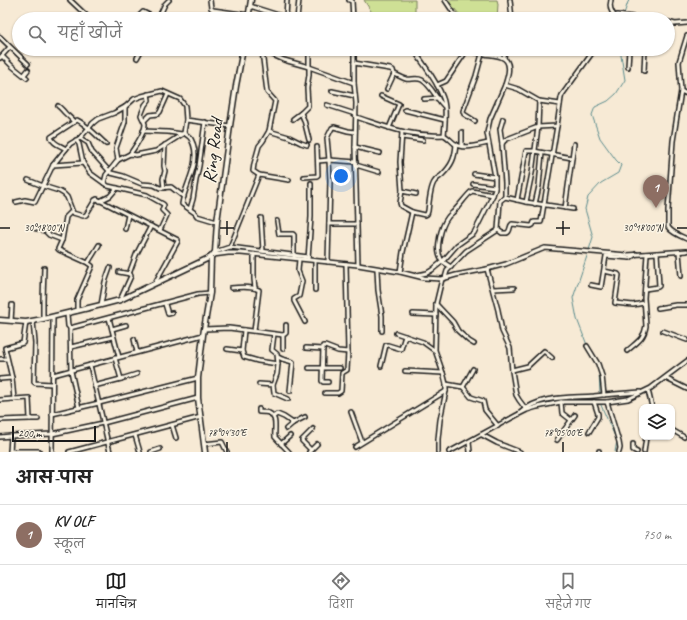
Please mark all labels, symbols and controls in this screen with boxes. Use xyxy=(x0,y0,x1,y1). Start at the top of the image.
search box xyxy=(12,12,675,56)
icon: search xyxy=(26,23,48,45)
text: यहाँ खोजें xyxy=(58,24,122,43)
street label: Ring Road xyxy=(197,115,229,185)
your location xyxy=(331,166,351,186)
pin: 1 xyxy=(643,175,669,208)
text: 30°18'00"N xyxy=(24,221,66,234)
text: 30°18'00"N xyxy=(623,221,665,234)
map controls xyxy=(639,404,675,440)
button: layers xyxy=(639,404,675,440)
scale bar xyxy=(12,424,96,443)
text: 200 m xyxy=(18,426,42,440)
text: 78°04'30"E xyxy=(208,426,248,439)
text: 78°05'00"E xyxy=(544,426,584,439)
text: आस-पास xyxy=(16,467,92,488)
text: KV OLF xyxy=(54,512,94,531)
text: 1 xyxy=(26,527,32,543)
text: 750 m xyxy=(643,527,671,543)
text: स्कूल xyxy=(54,536,85,552)
tab: मानचित्र xyxy=(96,570,136,616)
tab: दिशा xyxy=(328,570,353,616)
tab: सहेजे गए xyxy=(545,570,591,616)

